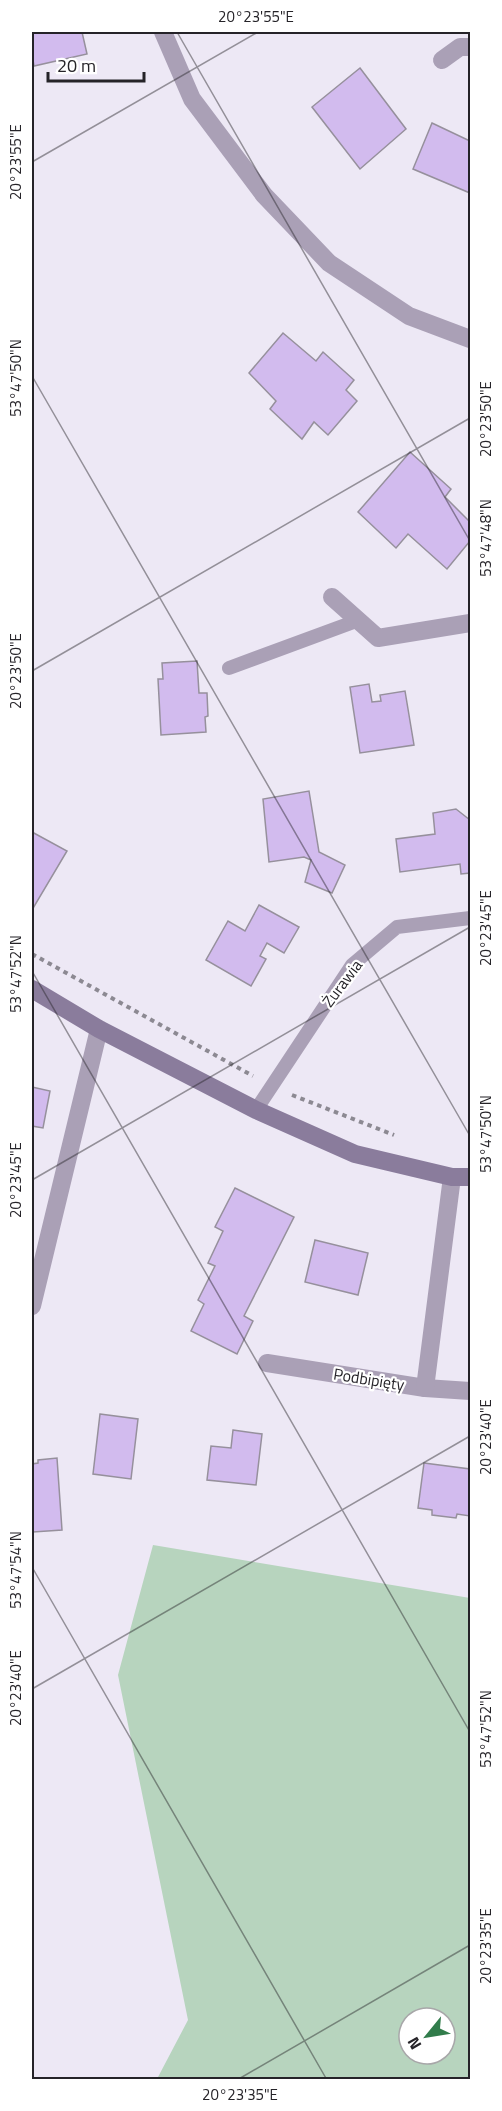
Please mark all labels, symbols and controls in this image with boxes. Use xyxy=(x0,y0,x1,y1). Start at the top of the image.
text: 20°23'55"E xyxy=(218,5,294,28)
scale bar xyxy=(48,45,144,83)
text: 20 m xyxy=(57,52,96,79)
text: 20°23'55"E xyxy=(4,124,27,200)
text: 53°47'50"N xyxy=(4,339,27,417)
text: 20°23'50"E xyxy=(474,381,497,457)
text: 53°47'48"N xyxy=(474,499,497,577)
text: 20°23'50"E xyxy=(4,633,27,709)
text: 20°23'45"E xyxy=(474,890,497,966)
text: 53°47'52"N xyxy=(4,935,27,1013)
street label: Żurawia xyxy=(316,954,368,1012)
text: 53°47'50"N xyxy=(474,1095,497,1173)
text: 20°23'45"E xyxy=(4,1142,27,1218)
street label: Podbipięty xyxy=(332,1362,406,1396)
text: 20°23'40"E xyxy=(474,1399,497,1475)
text: 53°47'54"N xyxy=(4,1531,27,1609)
text: 20°23'40"E xyxy=(4,1650,27,1726)
text: 53°47'52"N xyxy=(474,1690,497,1768)
text: 20°23'35"E xyxy=(474,1908,497,1984)
north arrow xyxy=(397,2006,457,2066)
text: N xyxy=(401,2033,427,2054)
text: 20°23'35"E xyxy=(202,2083,278,2106)

